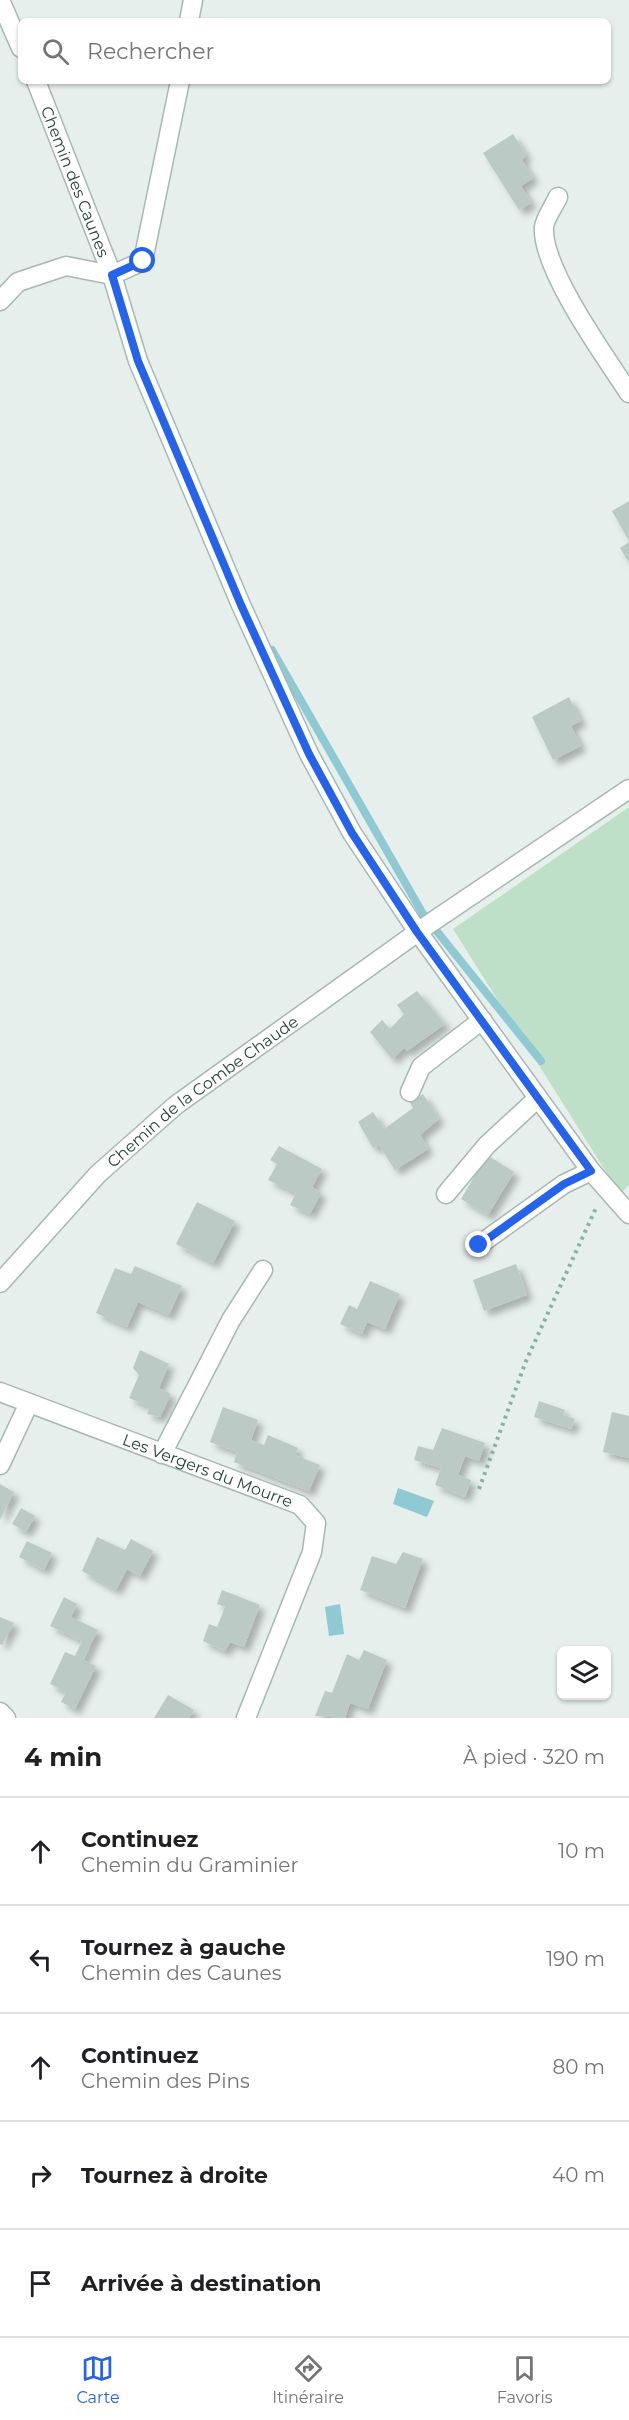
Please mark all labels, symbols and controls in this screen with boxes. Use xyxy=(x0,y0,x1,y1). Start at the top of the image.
search box xyxy=(18,18,611,84)
icon: search xyxy=(39,35,72,68)
text: Rechercher xyxy=(87,38,214,65)
street label: Chemin des Caunes xyxy=(37,103,114,260)
route start xyxy=(129,247,155,273)
street label: Chemin de la Combe Chaude xyxy=(103,1011,302,1171)
route end xyxy=(465,1231,491,1257)
street label: Les Vergers du Mourre xyxy=(120,1430,295,1511)
map controls xyxy=(557,1646,611,1700)
button: layers xyxy=(557,1646,611,1700)
text: 4 min xyxy=(24,1741,102,1773)
text: À pied · 320 m xyxy=(463,1745,605,1769)
text: Continuez xyxy=(81,1826,198,1853)
icon: ahead xyxy=(24,1835,57,1868)
text: 10 m xyxy=(558,1839,605,1863)
text: Chemin du Graminier xyxy=(81,1853,298,1877)
text: Tournez à gauche xyxy=(81,1934,286,1961)
icon: left xyxy=(24,1943,57,1976)
text: 190 m xyxy=(546,1947,605,1971)
text: Chemin des Caunes xyxy=(81,1961,281,1985)
text: Continuez xyxy=(81,2042,198,2069)
icon: ahead xyxy=(24,2051,57,2084)
text: 80 m xyxy=(553,2055,605,2079)
text: Chemin des Pins xyxy=(81,2069,250,2093)
icon: right xyxy=(24,2159,57,2192)
text: Tournez à droite xyxy=(81,2162,268,2189)
text: 40 m xyxy=(552,2163,605,2187)
icon: arrive xyxy=(24,2267,57,2300)
text: Arrivée à destination xyxy=(81,2270,321,2297)
tab: Carte xyxy=(76,2352,120,2407)
tab: Itinéraire xyxy=(272,2352,344,2407)
tab: Favoris xyxy=(497,2352,553,2407)

